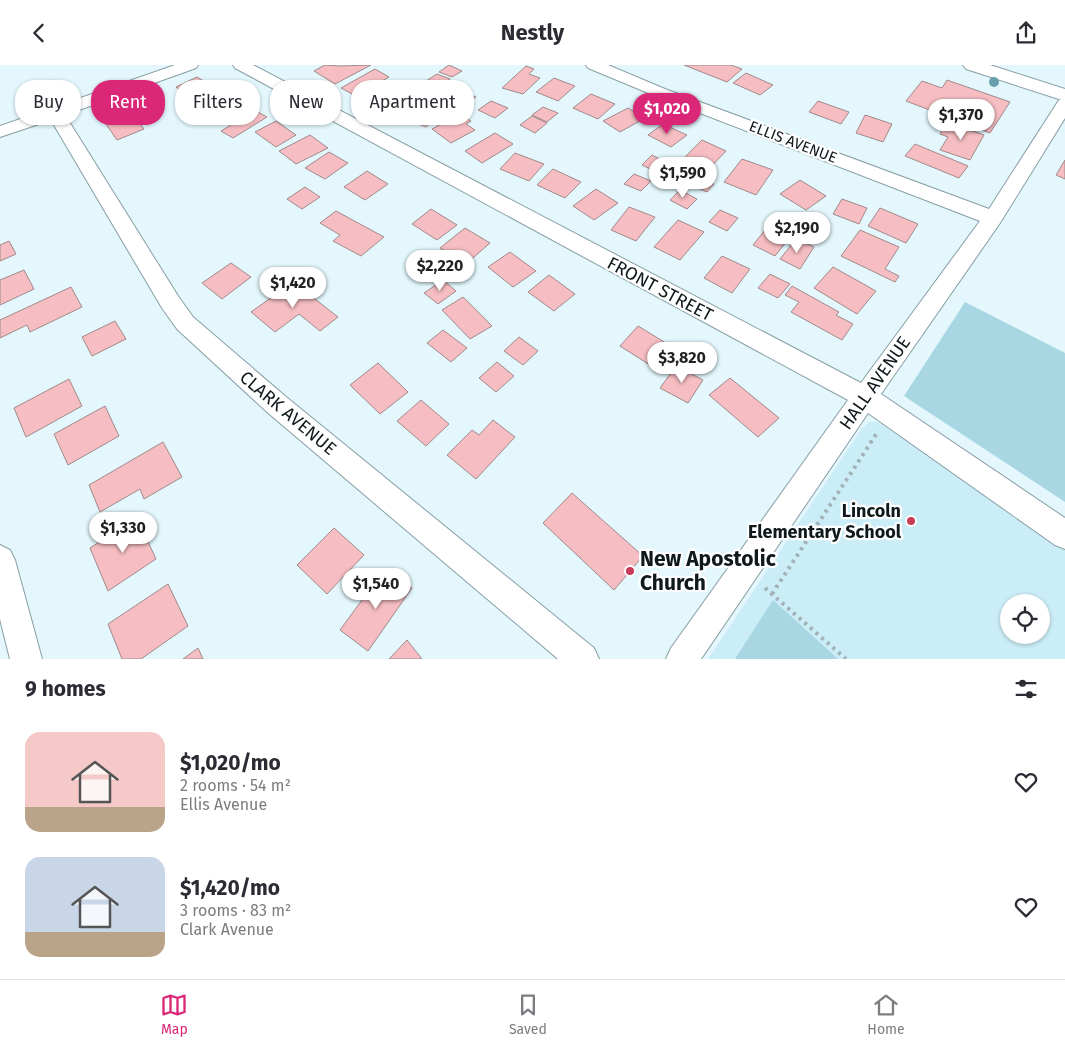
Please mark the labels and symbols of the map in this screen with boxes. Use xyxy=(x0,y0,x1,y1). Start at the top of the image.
pin: $1,020 xyxy=(626,93,708,135)
pin: $1,370 xyxy=(920,99,1002,141)
street label: ELLIS AVENUE xyxy=(747,117,839,167)
pin: $1,590 xyxy=(642,157,724,199)
pin: $2,190 xyxy=(756,211,838,254)
pin: $2,220 xyxy=(399,249,481,292)
street label: FRONT STREET xyxy=(603,252,717,326)
pin: $1,420 xyxy=(252,267,334,309)
street label: HALL AVENUE xyxy=(835,332,915,434)
pin: $3,820 xyxy=(641,341,723,384)
street label: CLARK AVENUE xyxy=(235,366,341,460)
place label: Lincoln Elementary School xyxy=(748,500,902,543)
pin: $1,330 xyxy=(82,511,164,554)
marker: Lincoln Elementary School xyxy=(905,515,917,527)
place label: New Apostolic Church xyxy=(640,546,776,596)
marker: New Apostolic Church xyxy=(624,565,636,577)
pin: $1,540 xyxy=(335,567,417,610)

